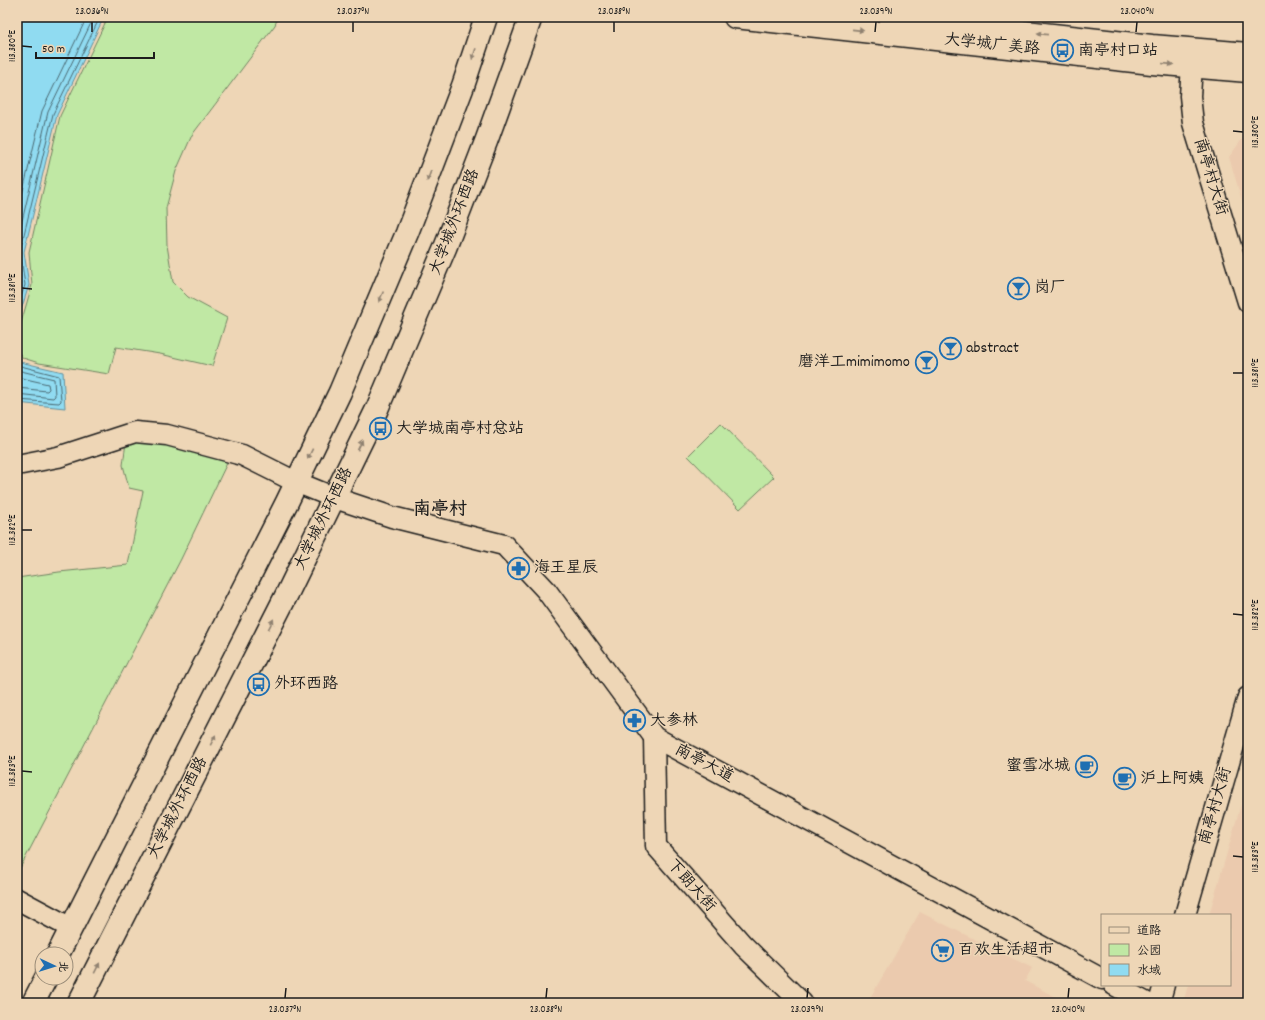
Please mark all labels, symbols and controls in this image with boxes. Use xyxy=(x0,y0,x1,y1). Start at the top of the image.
text: 23.036°N xyxy=(75,5,109,19)
text: 23.037°N xyxy=(337,5,369,19)
text: 23.038°N xyxy=(598,5,630,19)
text: 23.039°N xyxy=(859,5,893,19)
text: 23.040°N xyxy=(1120,5,1154,19)
one-way arrow xyxy=(852,27,864,34)
text: 113.380°E xyxy=(6,29,20,62)
street label: 大学城广美路 xyxy=(943,29,1041,61)
one-way arrow xyxy=(1036,31,1048,37)
scale bar xyxy=(36,34,154,60)
bus stop icon: 南亭村口站 xyxy=(1050,38,1076,64)
place label: 南亭村口站 xyxy=(1078,40,1158,63)
text: 50 m xyxy=(42,41,65,58)
one-way arrow xyxy=(471,48,477,60)
one-way arrow xyxy=(1162,61,1174,68)
text: 113.380°E xyxy=(1249,115,1263,148)
street label: 南亭村大街 xyxy=(1187,135,1233,219)
street label: 大学城外环西路 xyxy=(424,166,486,278)
one-way arrow xyxy=(426,170,432,182)
text: 113.381°E xyxy=(6,273,20,302)
bar icon: 岗厂 xyxy=(1005,275,1031,301)
place label: 岗厂 xyxy=(1034,277,1066,300)
one-way arrow xyxy=(377,291,383,303)
bar icon: abstract xyxy=(938,335,964,361)
place label: abstract xyxy=(966,337,1019,360)
bar icon: 磨洋工mimimomo xyxy=(913,349,939,375)
place label: 磨洋工mimimomo xyxy=(798,351,910,374)
text: 113.381°E xyxy=(1249,358,1263,387)
bus stop icon: 大学城南亭村总站 xyxy=(368,416,394,442)
place label: 大学城南亭村总站 xyxy=(396,418,524,441)
one-way arrow xyxy=(357,439,363,450)
one-way arrow xyxy=(307,448,313,459)
street label: 大学城外环西路 xyxy=(289,464,359,574)
district label: 南亭村 xyxy=(413,498,467,523)
text: 113.382°E xyxy=(6,514,20,546)
pharmacy icon: 海王星辰 xyxy=(506,555,532,581)
place label: 海王星辰 xyxy=(534,557,598,580)
text: 113.382°E xyxy=(1249,599,1263,631)
one-way arrow xyxy=(268,618,275,630)
bus stop icon: 外环西路 xyxy=(246,671,272,697)
place label: 外环西路 xyxy=(274,673,338,696)
pharmacy icon: 大参林 xyxy=(622,708,648,734)
place label: 大参林 xyxy=(650,710,698,733)
one-way arrow xyxy=(209,734,216,746)
street label: 南亭大道 xyxy=(670,739,738,789)
street label: 大学城外环西路 xyxy=(142,753,214,863)
cafe icon: 蜜雪冰城 xyxy=(1073,753,1099,779)
text: 113.383°E xyxy=(6,755,20,787)
place label: 蜜雪冰城 xyxy=(1006,755,1070,778)
street label: 南亭村大街 xyxy=(1194,764,1238,848)
cafe icon: 沪上阿姨 xyxy=(1112,766,1138,792)
place label: 沪上阿姨 xyxy=(1140,768,1204,791)
text: 113.383°E xyxy=(1249,841,1263,873)
street label: 下朗大街 xyxy=(661,855,721,917)
legend xyxy=(1101,914,1231,986)
text: 道路 xyxy=(1137,923,1161,940)
supermarket icon: 百欢生活超市 xyxy=(929,937,955,963)
place label: 百欢生活超市 xyxy=(958,939,1054,962)
text: 公园 xyxy=(1137,943,1161,960)
north arrow xyxy=(34,946,74,986)
text: 北 xyxy=(54,961,70,973)
one-way arrow xyxy=(94,962,100,974)
text: 水域 xyxy=(1137,963,1161,980)
text: 23.037°N xyxy=(269,1003,301,1017)
text: 23.038°N xyxy=(530,1003,562,1017)
text: 23.039°N xyxy=(790,1003,824,1017)
text: 23.040°N xyxy=(1051,1003,1085,1017)

